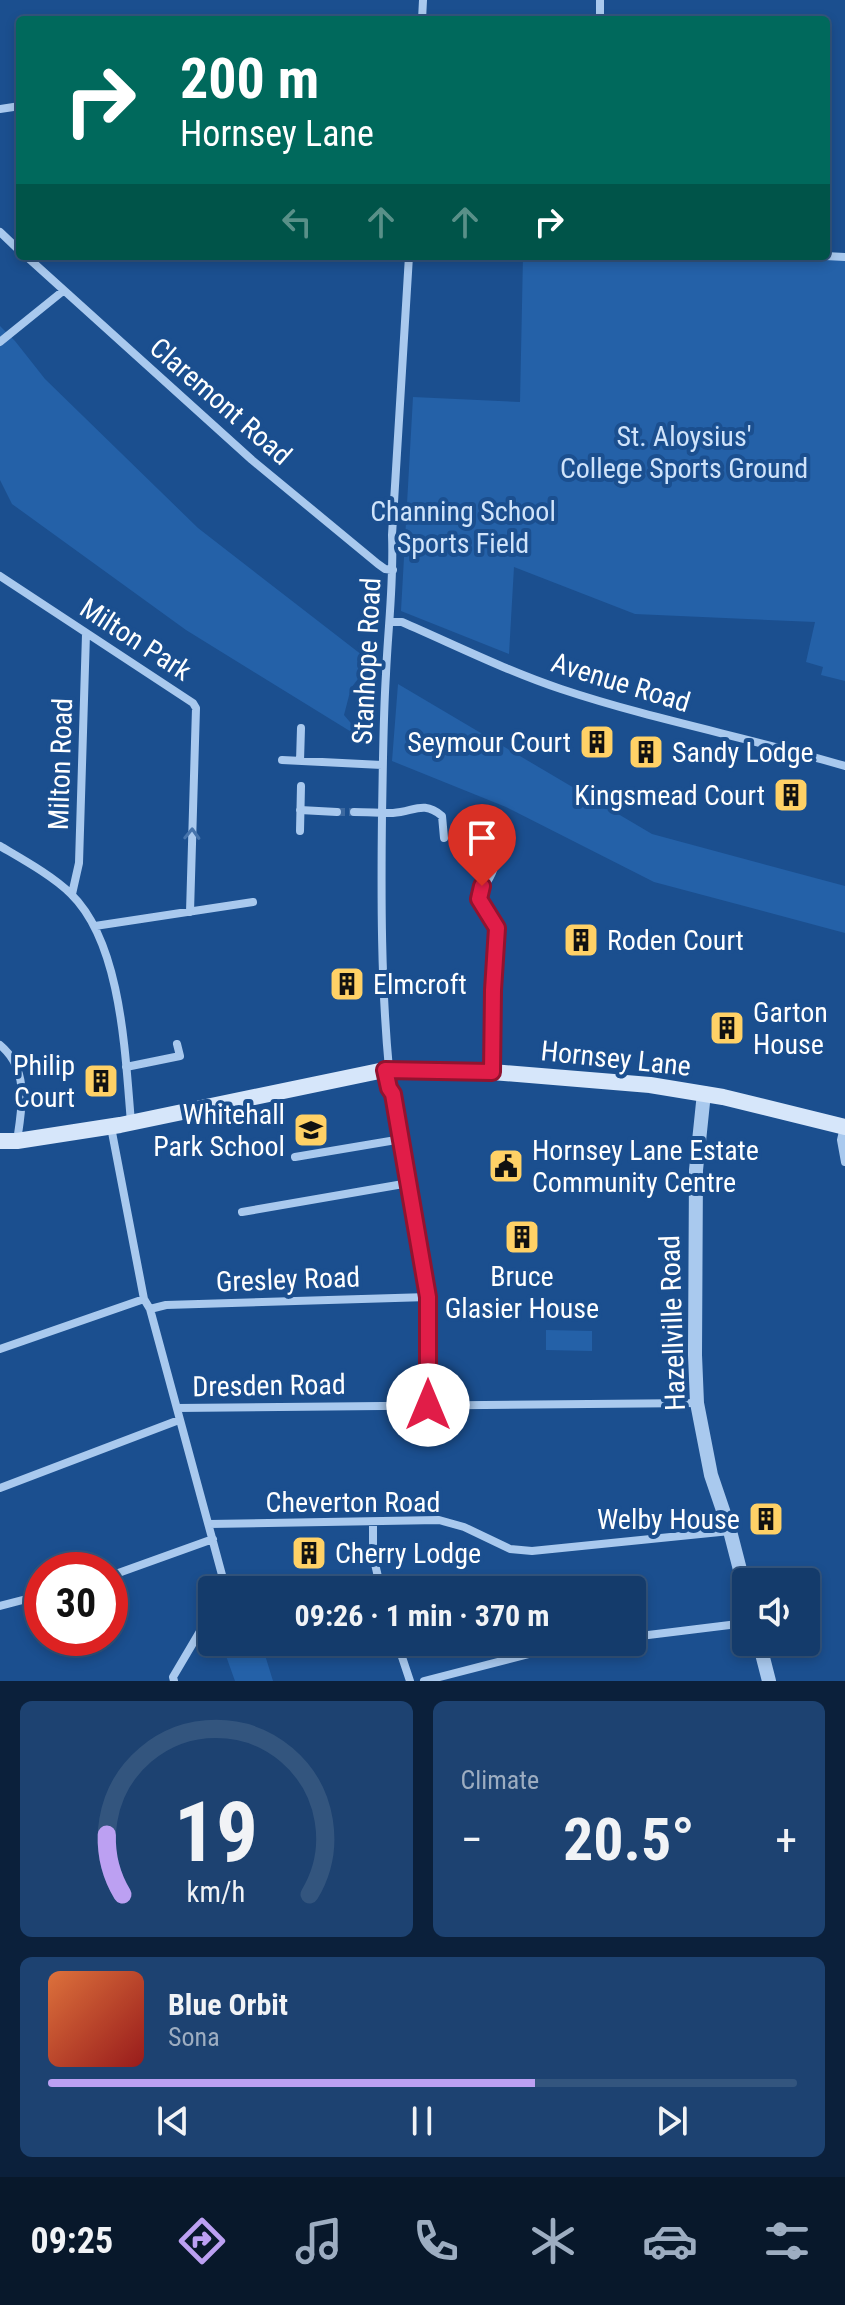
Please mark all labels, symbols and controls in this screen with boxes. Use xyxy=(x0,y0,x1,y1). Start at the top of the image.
text: 200 m xyxy=(180,46,319,112)
icon: right xyxy=(48,48,152,152)
text: Hornsey Lane xyxy=(180,113,374,155)
icon: left xyxy=(275,200,319,244)
icon: ahead xyxy=(359,200,403,244)
icon: ahead xyxy=(443,200,487,244)
icon: right xyxy=(527,200,571,244)
street label: Claremont Road xyxy=(143,331,298,472)
park label: St. Aloysius' College Sports Ground xyxy=(560,420,808,485)
park label: Channing School Sports Field xyxy=(370,495,556,560)
street label: Stanhope Road xyxy=(346,577,387,745)
street label: Milton Park xyxy=(74,591,198,688)
street label: Avenue Road xyxy=(548,646,694,719)
street label: Milton Road xyxy=(42,697,79,831)
building icon: Seymour Court xyxy=(578,723,616,761)
place label: Seymour Court xyxy=(407,726,571,759)
building icon: Sandy Lodge xyxy=(627,733,665,771)
place label: Sandy Lodge xyxy=(672,736,814,769)
building icon: Kingsmead Court xyxy=(772,776,810,814)
place label: Kingsmead Court xyxy=(574,779,765,812)
pin xyxy=(448,804,516,886)
icon: arrive xyxy=(460,816,504,860)
one-way arrow xyxy=(184,827,201,840)
building icon: Roden Court xyxy=(562,921,600,959)
place label: Roden Court xyxy=(607,924,744,957)
building icon: Elmcroft xyxy=(328,965,366,1003)
place label: Elmcroft xyxy=(373,968,467,1001)
place label: Garton House xyxy=(753,996,828,1061)
building icon: Garton House xyxy=(708,1009,746,1047)
street label: Hornsey Lane xyxy=(539,1034,693,1083)
place label: Philip Court xyxy=(13,1049,75,1114)
building icon: Philip Court xyxy=(82,1062,120,1100)
place label: Whitehall Park School xyxy=(153,1098,285,1163)
school or university icon: Whitehall Park School xyxy=(292,1111,330,1149)
place label: Hornsey Lane Estate Community Centre xyxy=(532,1134,759,1199)
public building icon: Hornsey Lane Estate Community Centre xyxy=(487,1147,525,1185)
building icon: Bruce Glasier House xyxy=(503,1218,541,1256)
street label: Hazellville Road xyxy=(653,1235,692,1411)
street label: Gresley Road xyxy=(215,1260,361,1299)
place label: Bruce Glasier House xyxy=(445,1260,599,1325)
position arrow xyxy=(386,1363,470,1447)
street label: Dresden Road xyxy=(192,1368,346,1403)
street label: Cheverton Road xyxy=(266,1486,440,1519)
building icon: Welby House xyxy=(747,1500,785,1538)
place label: Welby House xyxy=(597,1503,740,1536)
building icon: Cherry Lodge xyxy=(290,1534,328,1572)
place label: Cherry Lodge xyxy=(335,1537,481,1570)
speed limit sign: 30 xyxy=(24,1552,128,1656)
map controls xyxy=(732,1568,820,1656)
button: sound xyxy=(732,1568,820,1656)
text: 09:26 · 1 min · 370 m xyxy=(295,1598,549,1633)
text: Climate xyxy=(461,1765,539,1795)
text: 19 xyxy=(174,1784,258,1881)
text: 20.5° xyxy=(563,1804,695,1875)
text: − xyxy=(461,1814,483,1866)
text: + xyxy=(775,1814,797,1866)
text: km/h xyxy=(187,1875,246,1909)
text: Blue Orbit xyxy=(168,1987,288,2022)
text: Sona xyxy=(168,2022,220,2052)
icon: previous xyxy=(151,2099,195,2143)
icon: pause xyxy=(400,2099,444,2143)
icon: next xyxy=(650,2099,694,2143)
icon: directions xyxy=(174,2213,230,2269)
icon: music xyxy=(291,2213,347,2269)
icon: phone xyxy=(408,2213,464,2269)
icon: climate xyxy=(525,2213,581,2269)
icon: car xyxy=(642,2213,698,2269)
icon: filters xyxy=(759,2213,815,2269)
text: 09:25 xyxy=(30,2220,113,2262)

